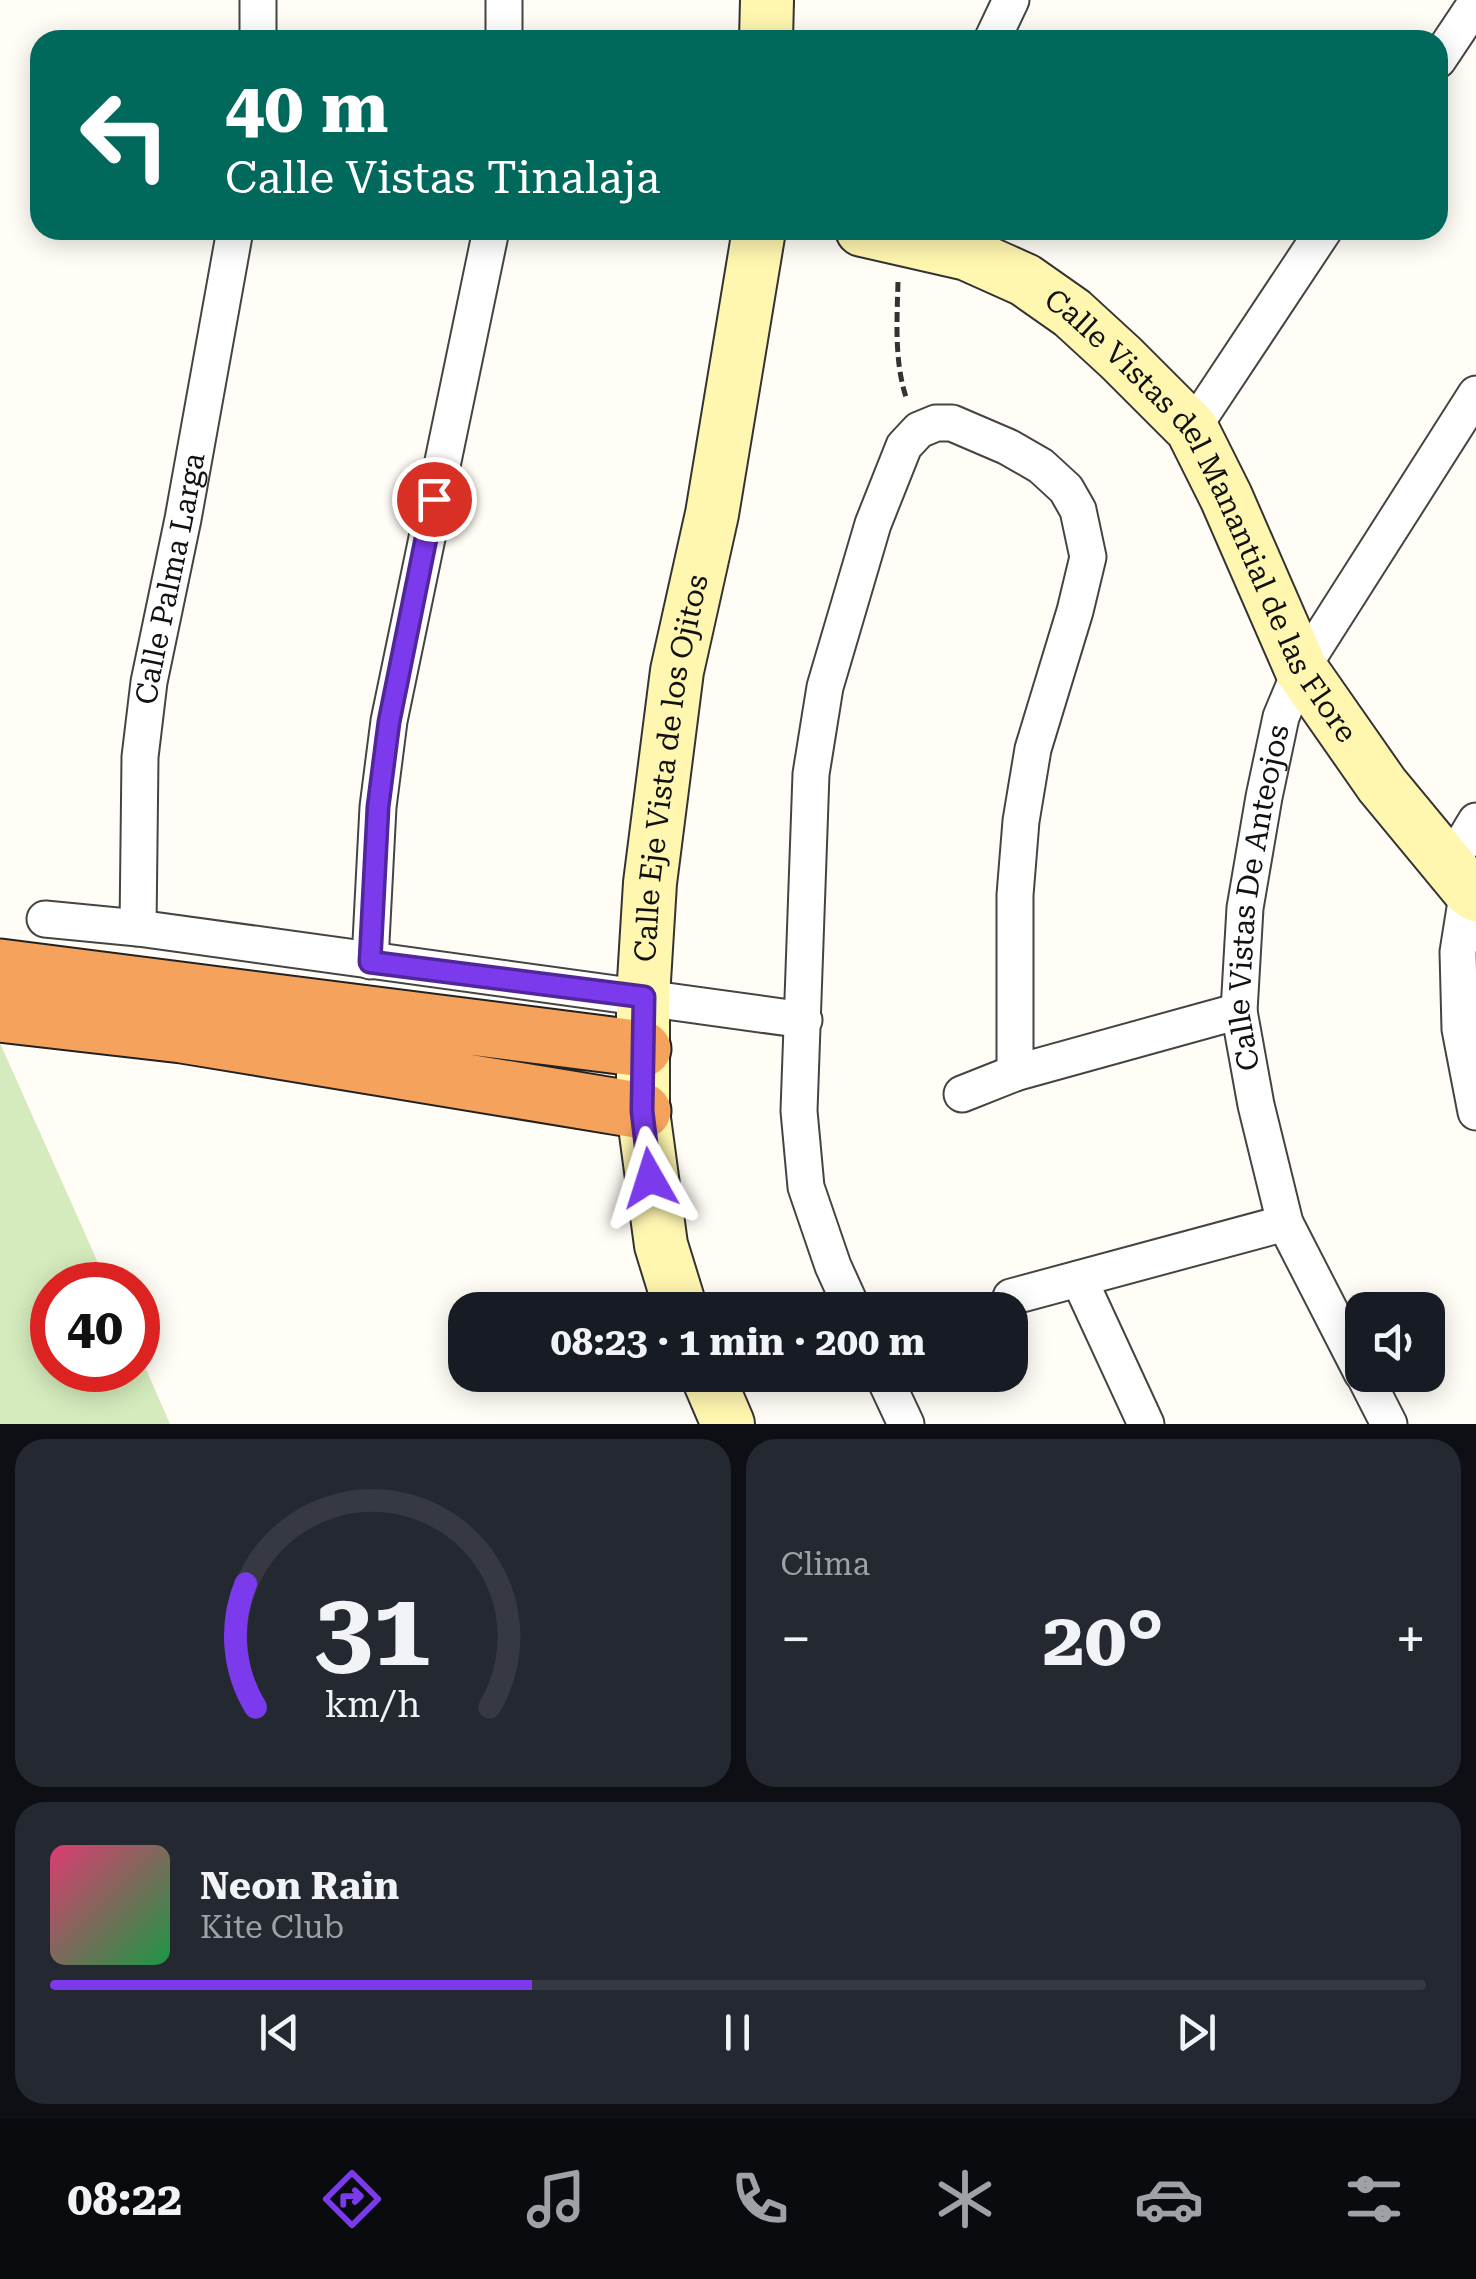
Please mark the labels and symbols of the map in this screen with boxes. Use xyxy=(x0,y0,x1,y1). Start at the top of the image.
street label: Calle Vistas del Manantial de las Flore xyxy=(1038,281,1365,749)
street label: Calle Palma Larga xyxy=(128,450,212,706)
pin xyxy=(392,457,477,542)
street label: Calle Eje Vista de los Ojitos xyxy=(627,571,715,963)
street label: Calle Vistas De Anteojos xyxy=(1221,721,1296,1074)
position arrow xyxy=(598,1126,702,1230)
speed limit sign: 40 xyxy=(30,1262,160,1392)

